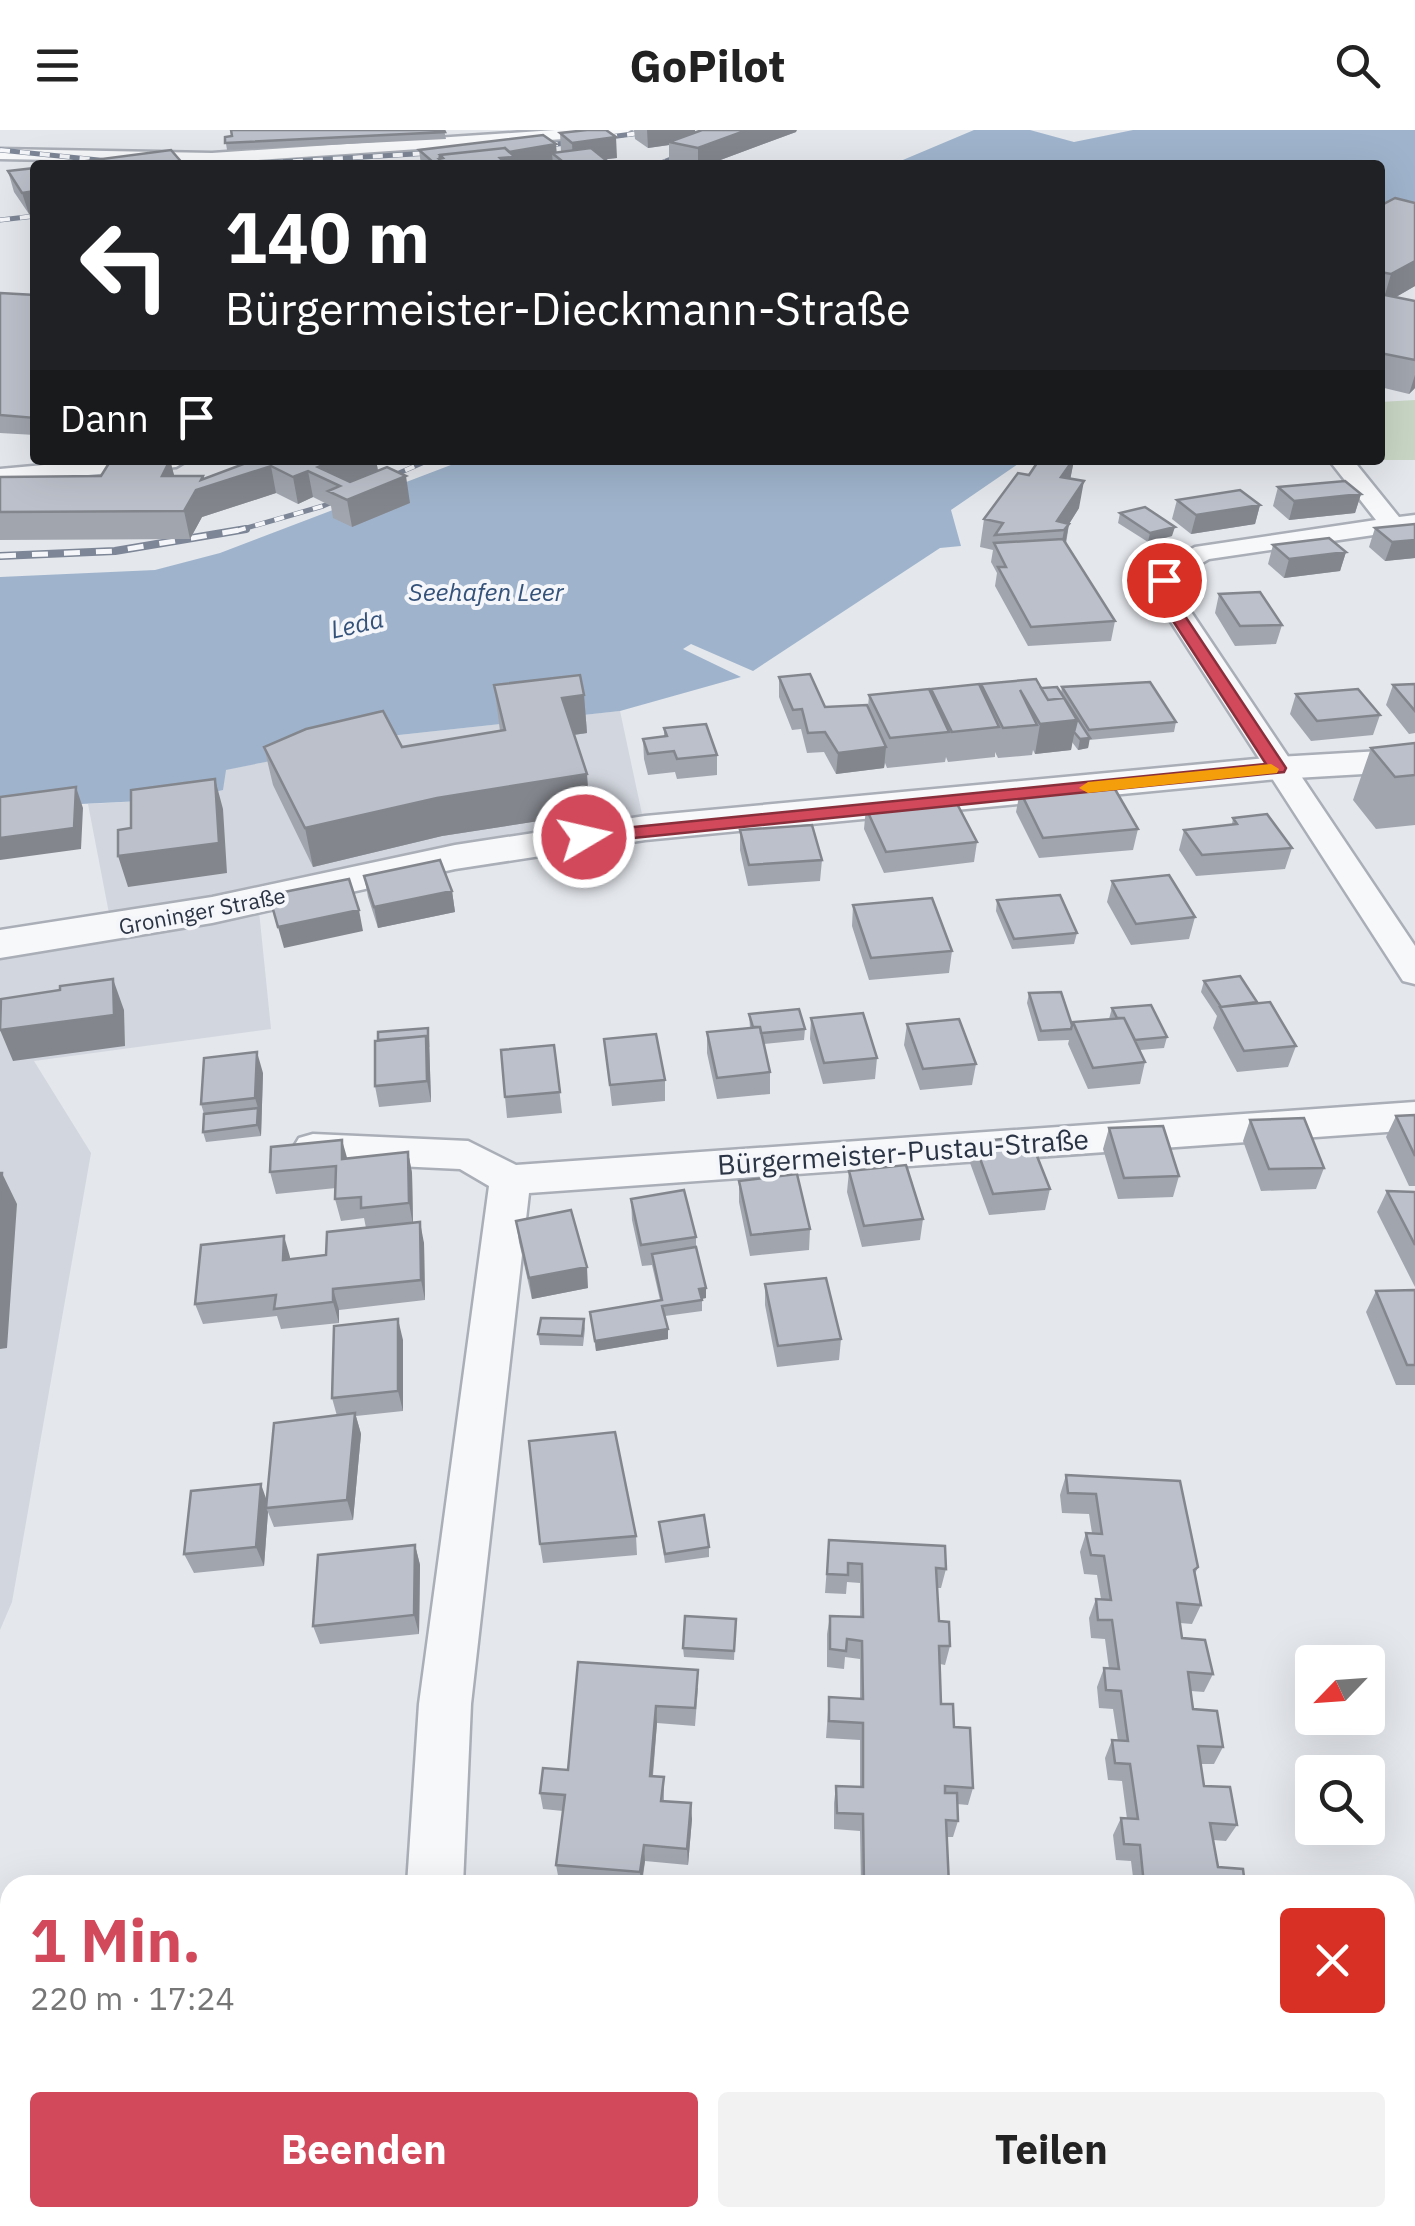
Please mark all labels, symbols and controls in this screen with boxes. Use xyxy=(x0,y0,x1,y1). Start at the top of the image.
text: GoPilot xyxy=(629,36,786,94)
icon: menu xyxy=(30,38,85,93)
icon: search xyxy=(1330,38,1385,93)
text: 140 m xyxy=(225,191,430,282)
icon: left xyxy=(60,200,190,330)
text: Bürgermeister-Dieckmann-Straße xyxy=(225,279,911,337)
icon: arrive xyxy=(169,390,224,445)
text: Dann xyxy=(60,393,149,442)
pin xyxy=(1122,538,1207,623)
icon: arrive xyxy=(1137,553,1192,608)
water label: Seehafen Leer xyxy=(408,575,565,608)
water label: Leda xyxy=(327,601,387,646)
position arrow xyxy=(532,785,636,889)
street label: Groninger Straße xyxy=(116,880,288,941)
street label: Bürgermeister-Pustau-Straße xyxy=(716,1120,1090,1183)
north arrow xyxy=(1295,1645,1385,1735)
map controls xyxy=(1295,1645,1385,1845)
button: search xyxy=(1295,1755,1385,1845)
text: 1 Min. xyxy=(30,1900,201,1979)
button: close xyxy=(1280,1908,1385,2013)
text: 220 m · 17:24 xyxy=(30,1977,235,2019)
button: Beenden xyxy=(30,2092,698,2207)
button: Teilen xyxy=(718,2092,1385,2207)

